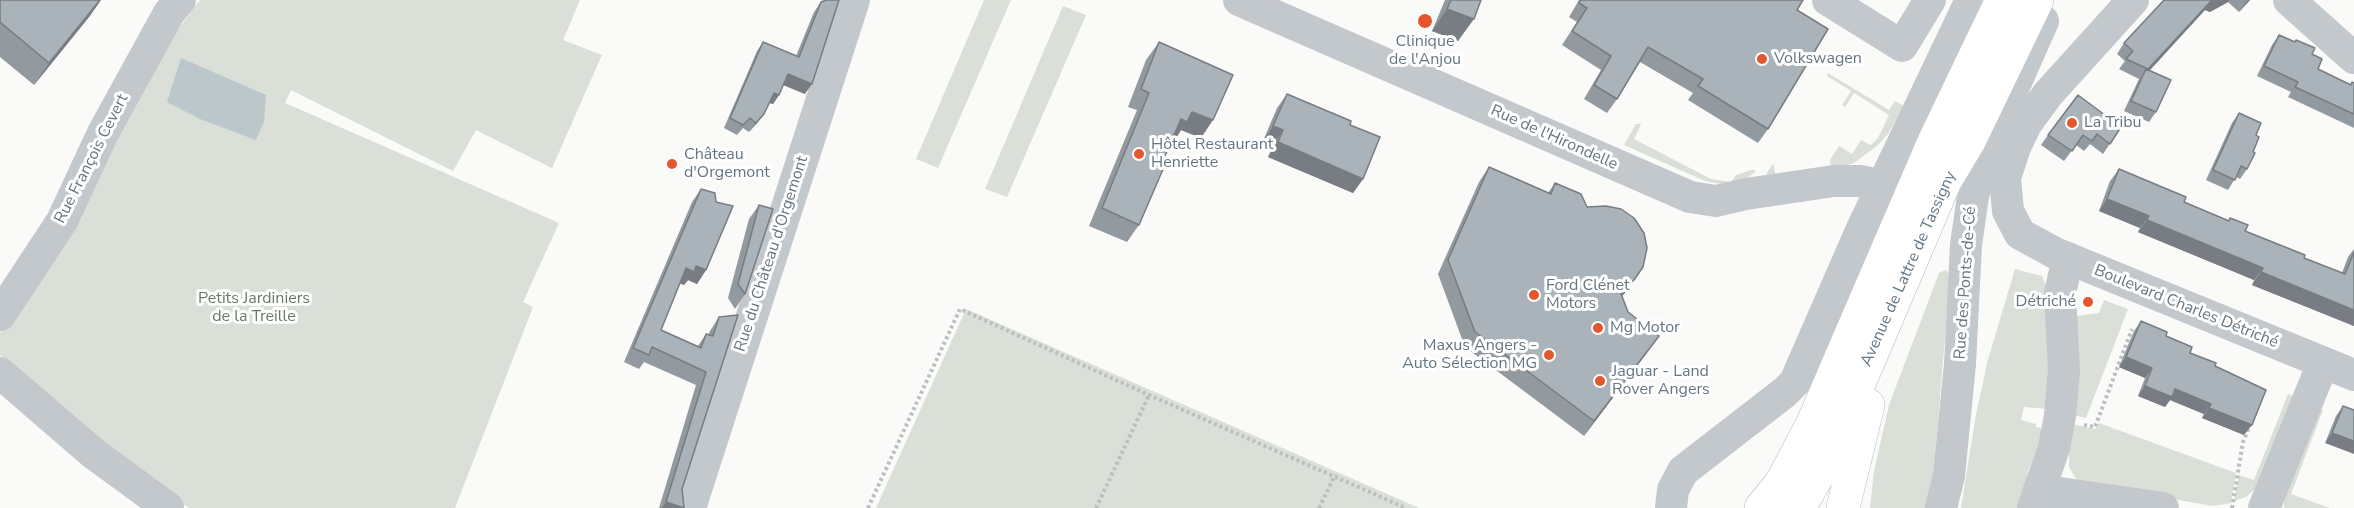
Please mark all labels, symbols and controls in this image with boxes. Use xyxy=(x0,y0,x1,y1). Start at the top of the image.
marker: Clinique de l'Anjou xyxy=(1416,12,1434,30)
place label: Clinique de l'Anjou xyxy=(1389,32,1461,70)
place label: Volkswagen xyxy=(1774,49,1862,69)
marker: Volkswagen xyxy=(1755,52,1769,66)
street label: Rue François Cevert xyxy=(51,91,133,227)
street label: Rue de l'Hirondelle xyxy=(1487,101,1621,175)
place label: La Tribu xyxy=(2084,113,2141,133)
marker: La Tribu xyxy=(2065,116,2079,130)
place label: Hôtel Restaurant Henriette xyxy=(1151,135,1273,173)
place label: Château d'Orgemont xyxy=(684,145,770,183)
marker: Hôtel Restaurant Henriette xyxy=(1132,147,1146,161)
street label: Rue du Château d'Orgemont xyxy=(731,154,813,354)
marker: Château d'Orgemont xyxy=(665,157,679,171)
street label: Avenue de Lattre de Tassigny xyxy=(1857,168,1961,370)
street label: Rue des Ponts-de-Cé xyxy=(1951,206,1981,360)
street label: Boulevard Charles Détriché xyxy=(2091,261,2281,353)
place label: Ford Clénet Motors xyxy=(1546,276,1630,314)
marker: Ford Clénet Motors xyxy=(1527,288,1541,302)
park label: Petits Jardiniers de la Treille xyxy=(198,289,310,327)
place label: Détriché xyxy=(2016,292,2076,312)
marker: Détriché xyxy=(2081,295,2095,309)
place label: Mg Motor xyxy=(1610,318,1680,338)
marker: Mg Motor xyxy=(1591,321,1605,335)
place label: Maxus Angers - Auto Sélection MG xyxy=(1402,336,1537,374)
marker: Maxus Angers - Auto Sélection MG xyxy=(1542,348,1556,362)
place label: Jaguar - Land Rover Angers xyxy=(1612,362,1710,400)
marker: Jaguar - Land Rover Angers xyxy=(1593,374,1607,388)

